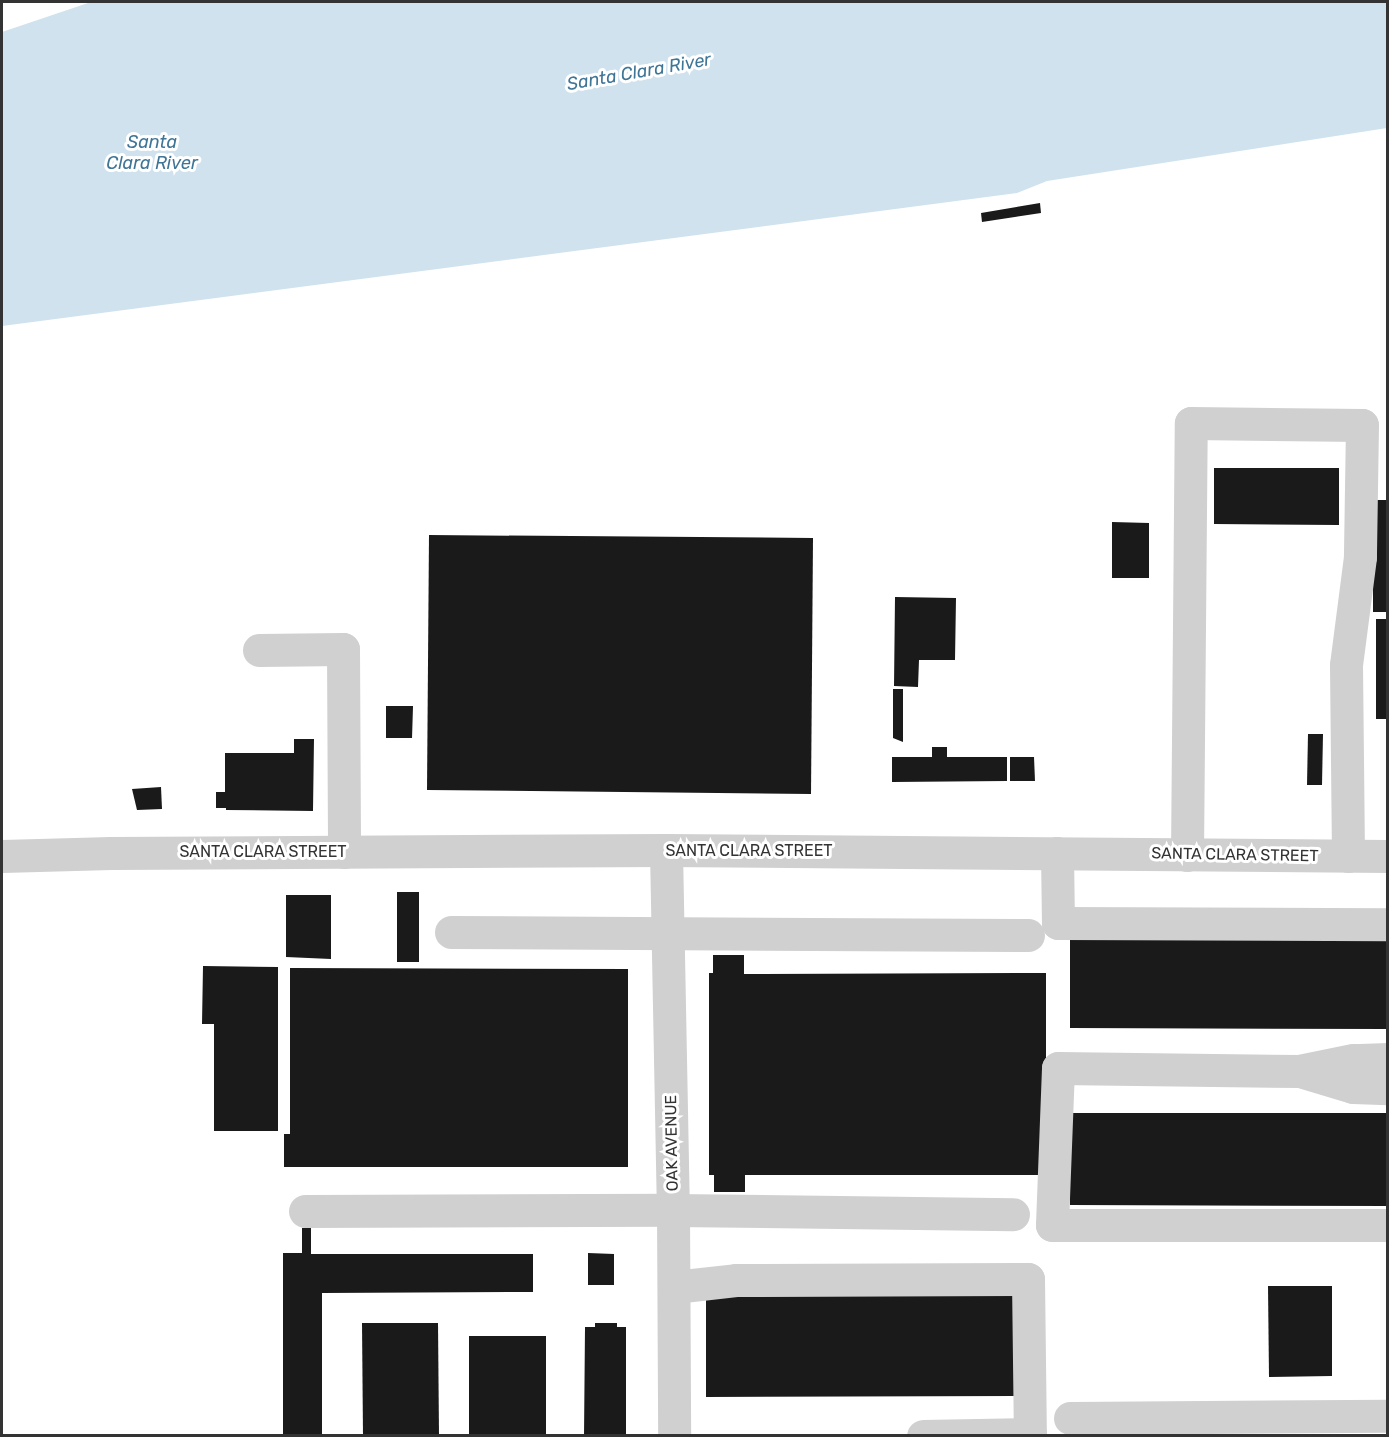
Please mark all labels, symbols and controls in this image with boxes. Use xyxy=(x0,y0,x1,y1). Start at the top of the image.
water label: Santa Clara River xyxy=(565,49,713,95)
water label: Santa Clara River xyxy=(106,132,198,174)
street label: SANTA CLARA STREET xyxy=(665,841,833,861)
street label: SANTA CLARA STREET xyxy=(179,842,347,862)
street label: SANTA CLARA STREET xyxy=(1151,844,1319,866)
street label: OAK AVENUE xyxy=(662,1094,682,1192)

